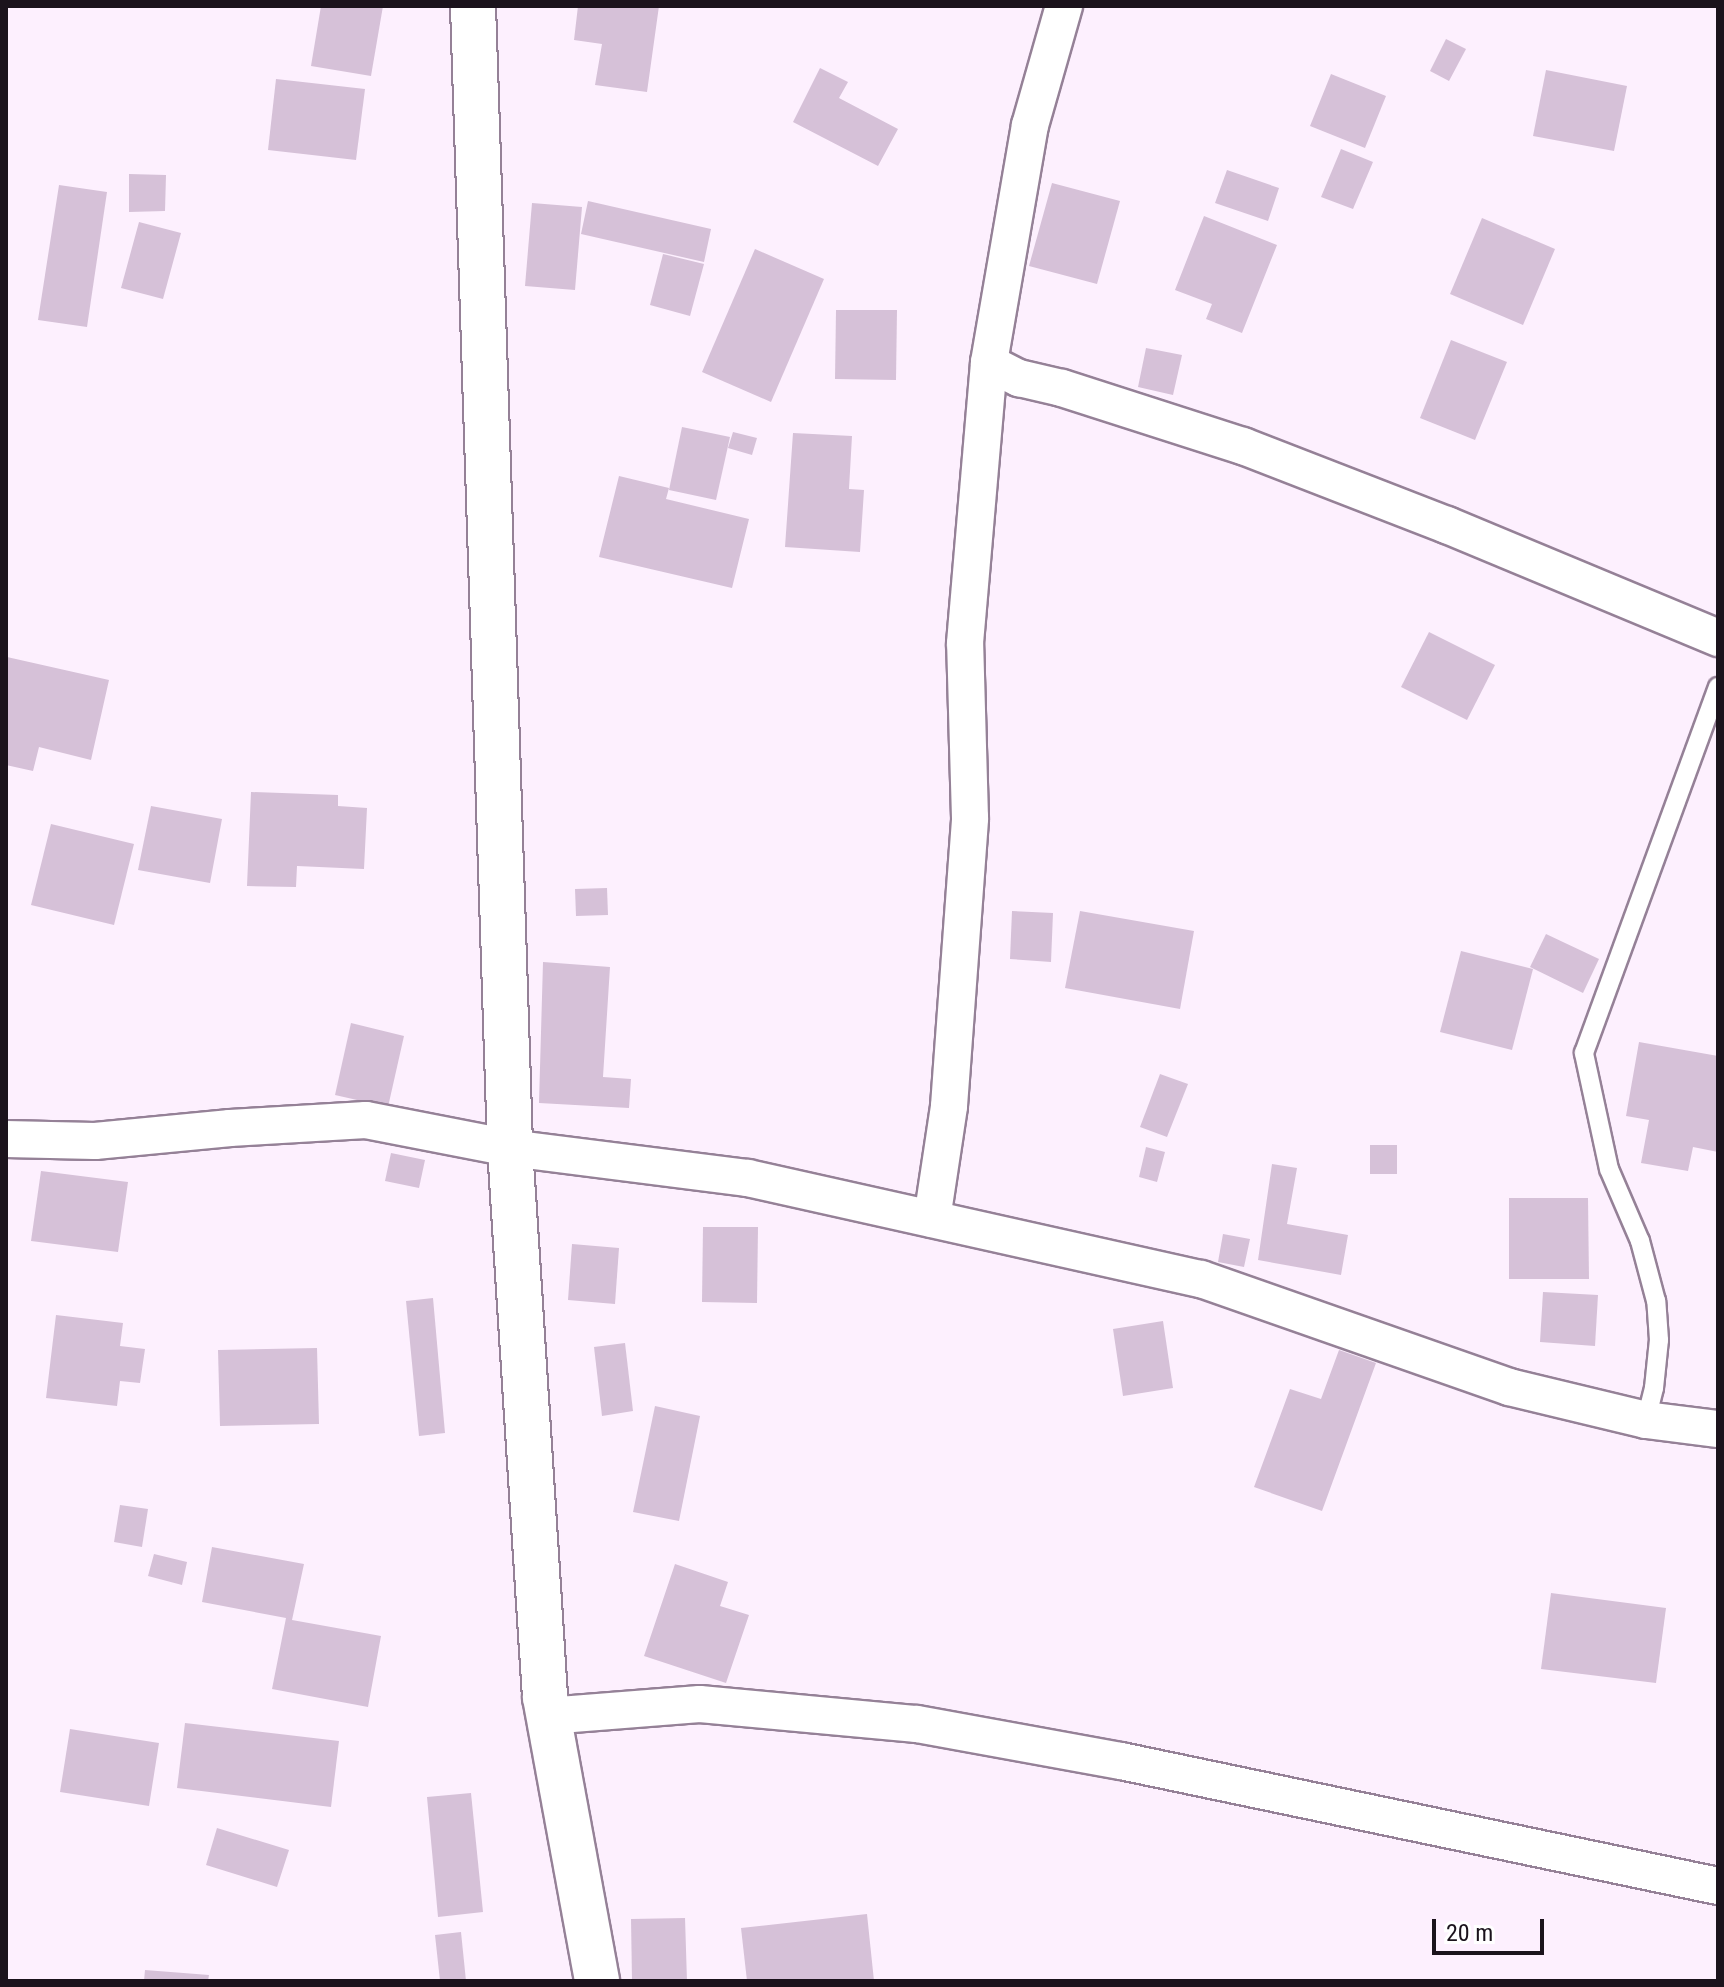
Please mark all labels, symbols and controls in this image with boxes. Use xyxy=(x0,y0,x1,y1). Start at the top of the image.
scale bar xyxy=(1436,1903,1548,1953)
text: 20 m xyxy=(1446,1919,1493,1947)

